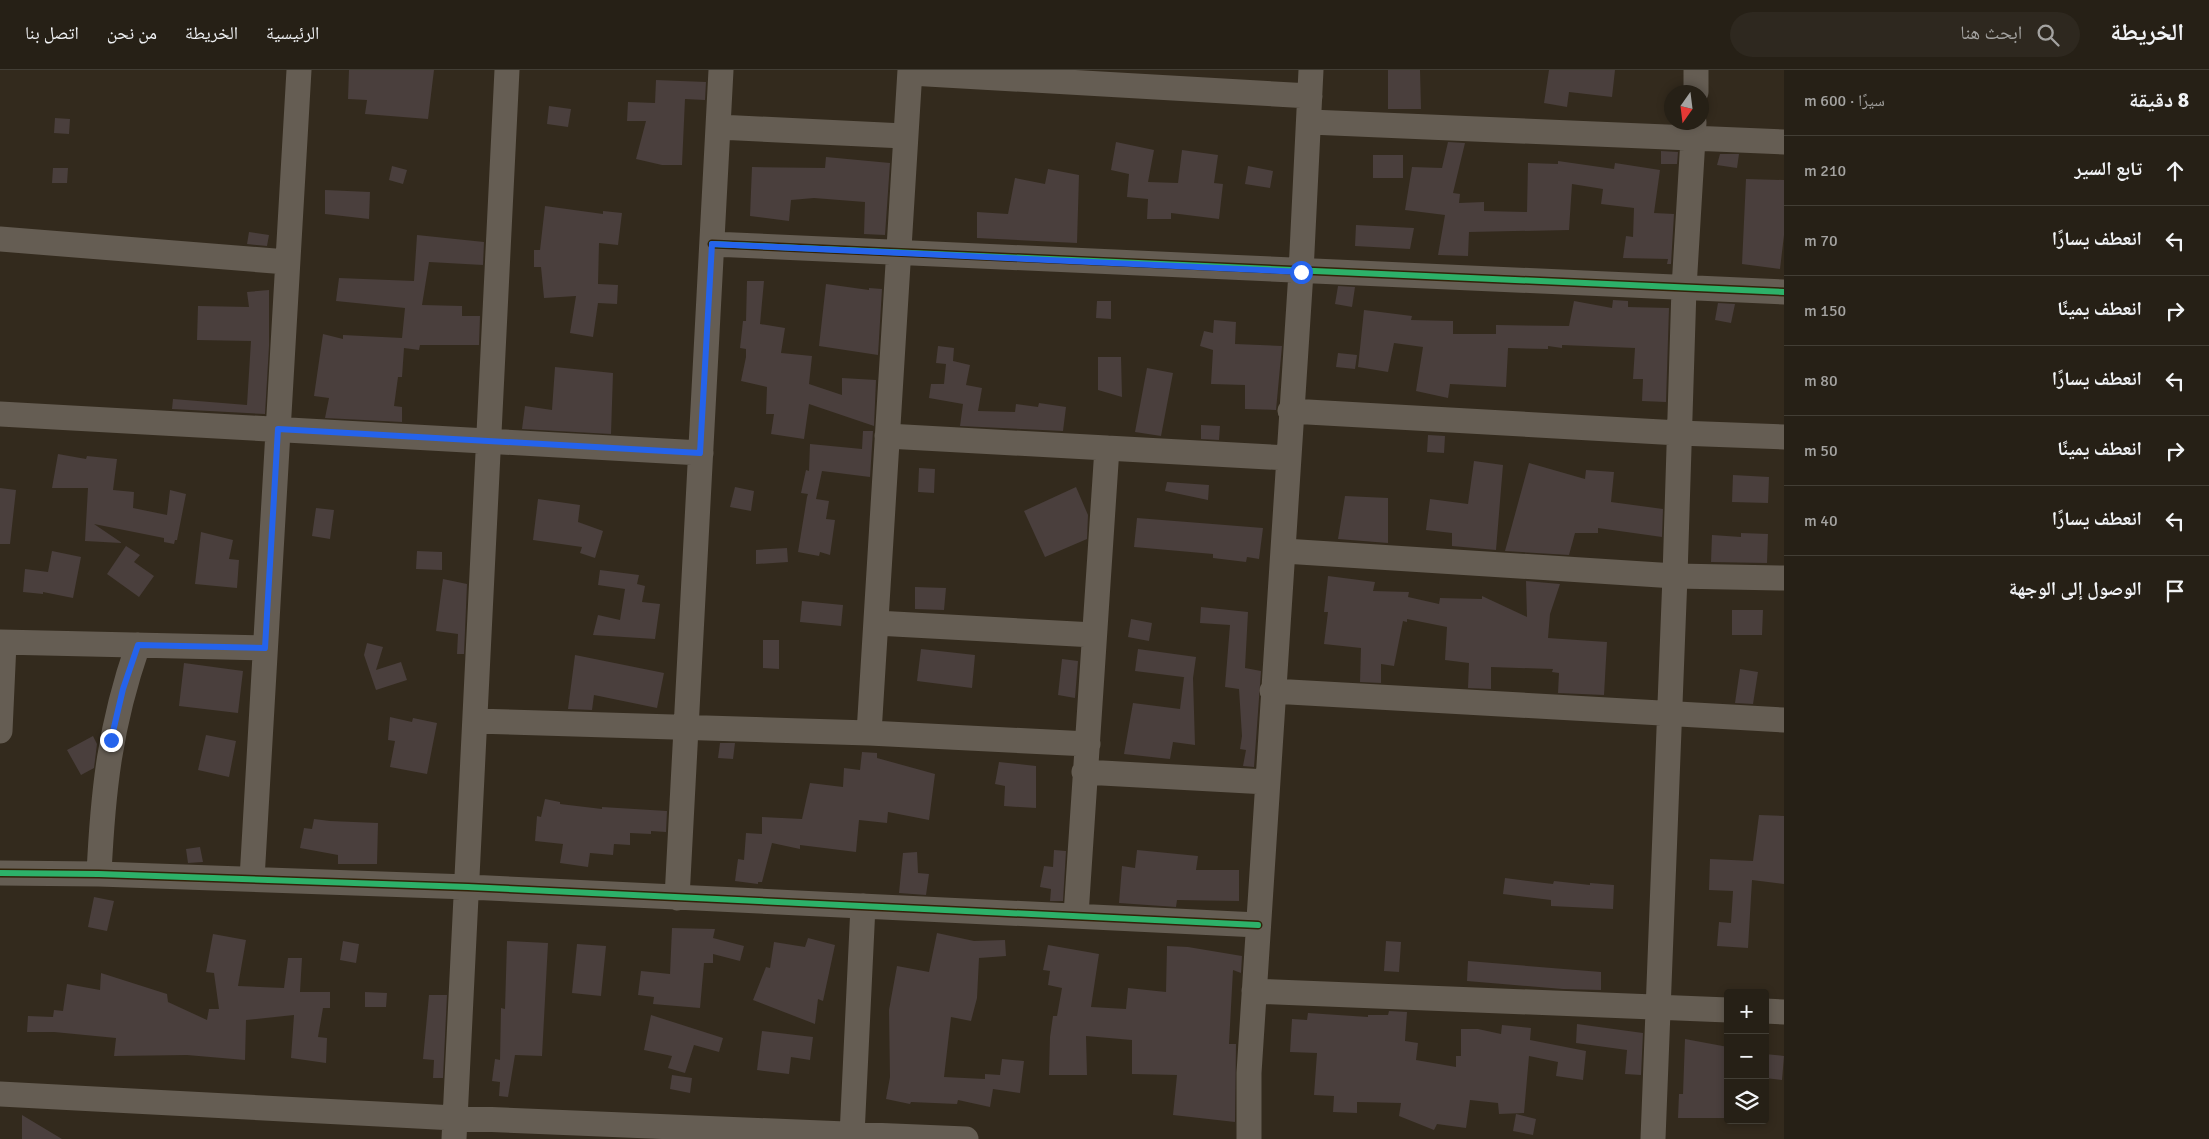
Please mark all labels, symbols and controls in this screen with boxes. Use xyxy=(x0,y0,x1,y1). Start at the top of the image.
search box xyxy=(1730,12,2080,57)
text: الخريطة xyxy=(2110,17,2184,47)
text: ابحث هنا xyxy=(1960,21,2022,45)
icon: search xyxy=(2034,21,2062,49)
text: اتصل بنا xyxy=(25,22,79,44)
text: من نحن xyxy=(107,22,157,44)
text: الخريطة xyxy=(185,22,238,44)
text: الرئيسية xyxy=(266,22,319,44)
north arrow xyxy=(1664,85,1709,130)
text: 8 دقيقة xyxy=(2129,87,2189,113)
text: سيرًا · 600 m xyxy=(1804,91,1885,111)
text: تابع السير xyxy=(2074,157,2142,181)
icon: ahead xyxy=(2161,157,2189,185)
text: 210 m xyxy=(1804,161,1846,181)
text: انعطف يسارًا xyxy=(2052,227,2142,251)
icon: left xyxy=(2161,227,2189,255)
text: 70 m xyxy=(1804,231,1838,251)
route start xyxy=(1290,261,1313,284)
text: انعطف يمينًا xyxy=(2057,297,2142,321)
icon: right xyxy=(2161,297,2189,325)
text: 150 m xyxy=(1804,301,1846,321)
text: انعطف يسارًا xyxy=(2052,367,2142,391)
icon: left xyxy=(2161,367,2189,395)
text: 80 m xyxy=(1804,371,1838,391)
text: انعطف يمينًا xyxy=(2057,437,2142,461)
icon: right xyxy=(2161,437,2189,465)
text: 50 m xyxy=(1804,441,1838,461)
text: انعطف يسارًا xyxy=(2052,507,2142,531)
icon: left xyxy=(2161,507,2189,535)
text: 40 m xyxy=(1804,511,1838,531)
text: الوصول إلى الوجهة xyxy=(2009,577,2142,601)
icon: arrive xyxy=(2161,577,2189,605)
route end xyxy=(100,729,123,752)
map controls xyxy=(1724,989,1769,1124)
button: + xyxy=(1724,989,1769,1034)
button: − xyxy=(1724,1034,1769,1079)
button: layers xyxy=(1724,1079,1769,1124)

